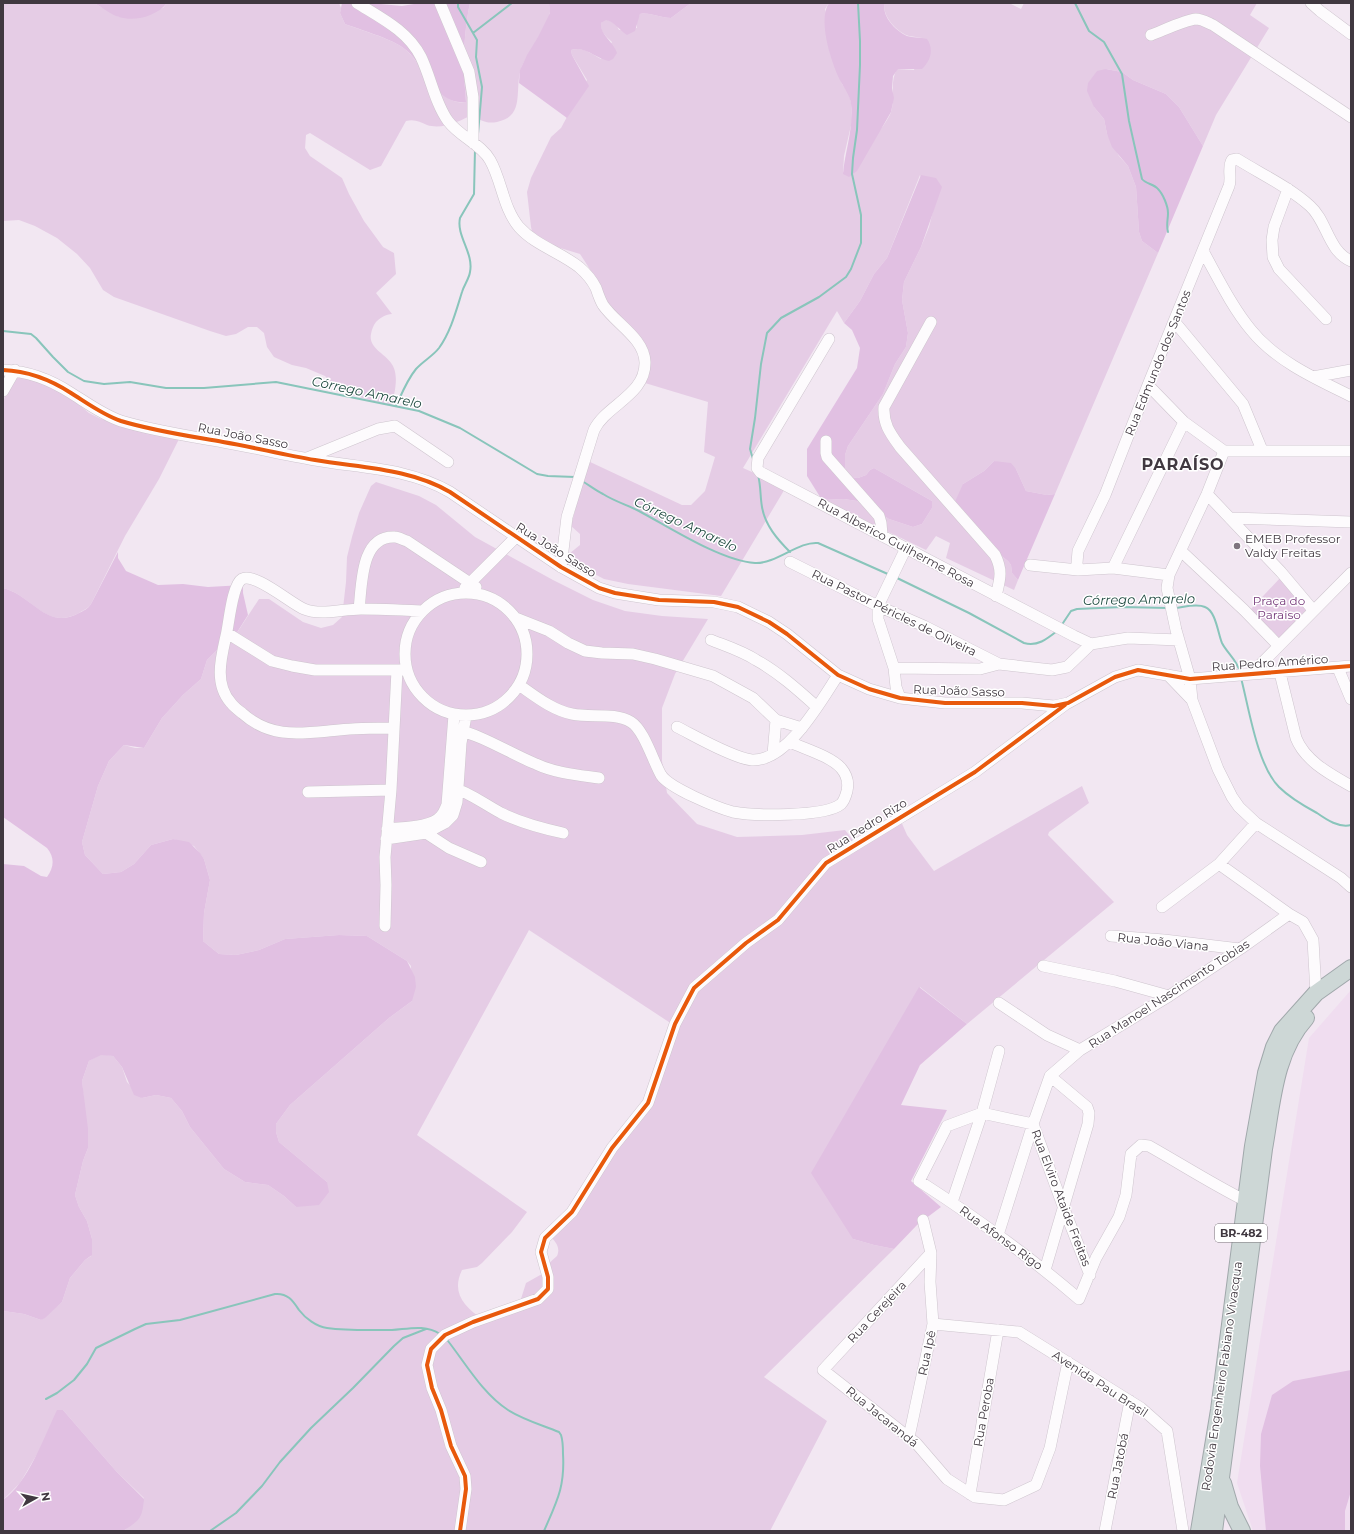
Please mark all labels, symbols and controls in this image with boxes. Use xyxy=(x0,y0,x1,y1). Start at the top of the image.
street label: Rua Edmundo dos Santos xyxy=(1121,288,1194,438)
water label: Córrego Amarelo xyxy=(310,373,424,411)
street label: Rua João Sasso xyxy=(197,419,290,452)
district label: PARAÍSO xyxy=(1141,455,1225,474)
water label: Córrego Amarelo xyxy=(632,493,740,555)
street label: Rua Alberico Guilherme Rosa xyxy=(815,495,977,590)
street label: Rua João Sasso xyxy=(513,519,599,580)
place label: EMEB Professor Valdy Freitas xyxy=(1245,531,1341,560)
marker: EMEB Professor Valdy Freitas xyxy=(1232,541,1242,551)
street label: Rua Pastor Péricles de Oliveira xyxy=(809,566,979,659)
water label: Córrego Amarelo xyxy=(1083,590,1195,608)
park label: Praça do Paraiso xyxy=(1253,593,1305,622)
street label: Rua Pedro Américo xyxy=(1211,651,1329,674)
street label: Rua João Sasso xyxy=(913,681,1005,700)
street label: Rua Pedro Rizo xyxy=(824,795,910,856)
street label: Rua João Viana xyxy=(1117,929,1210,954)
street label: Rua Manoel Nascimento Tobias xyxy=(1085,936,1252,1051)
street label: Rua Elviro Ataide Freitas xyxy=(1028,1127,1095,1268)
street label: Rua Afonso Rigo xyxy=(957,1202,1046,1273)
road number: BR-482 xyxy=(1215,1224,1267,1242)
street label: Rodovia Engenheiro Fabiano Vivacqua xyxy=(1198,1260,1245,1492)
street label: Rua Cerejeira xyxy=(844,1277,909,1346)
street label: Rua Ipê xyxy=(914,1329,939,1377)
street label: Avenida Pau Brasil xyxy=(1050,1347,1151,1420)
street label: Rua Peroba xyxy=(970,1376,997,1448)
street label: Rua Jacarandá xyxy=(843,1383,921,1450)
street label: Rua Jatobá xyxy=(1104,1431,1131,1500)
north arrow xyxy=(16,1478,56,1518)
text: N xyxy=(38,1491,53,1502)

